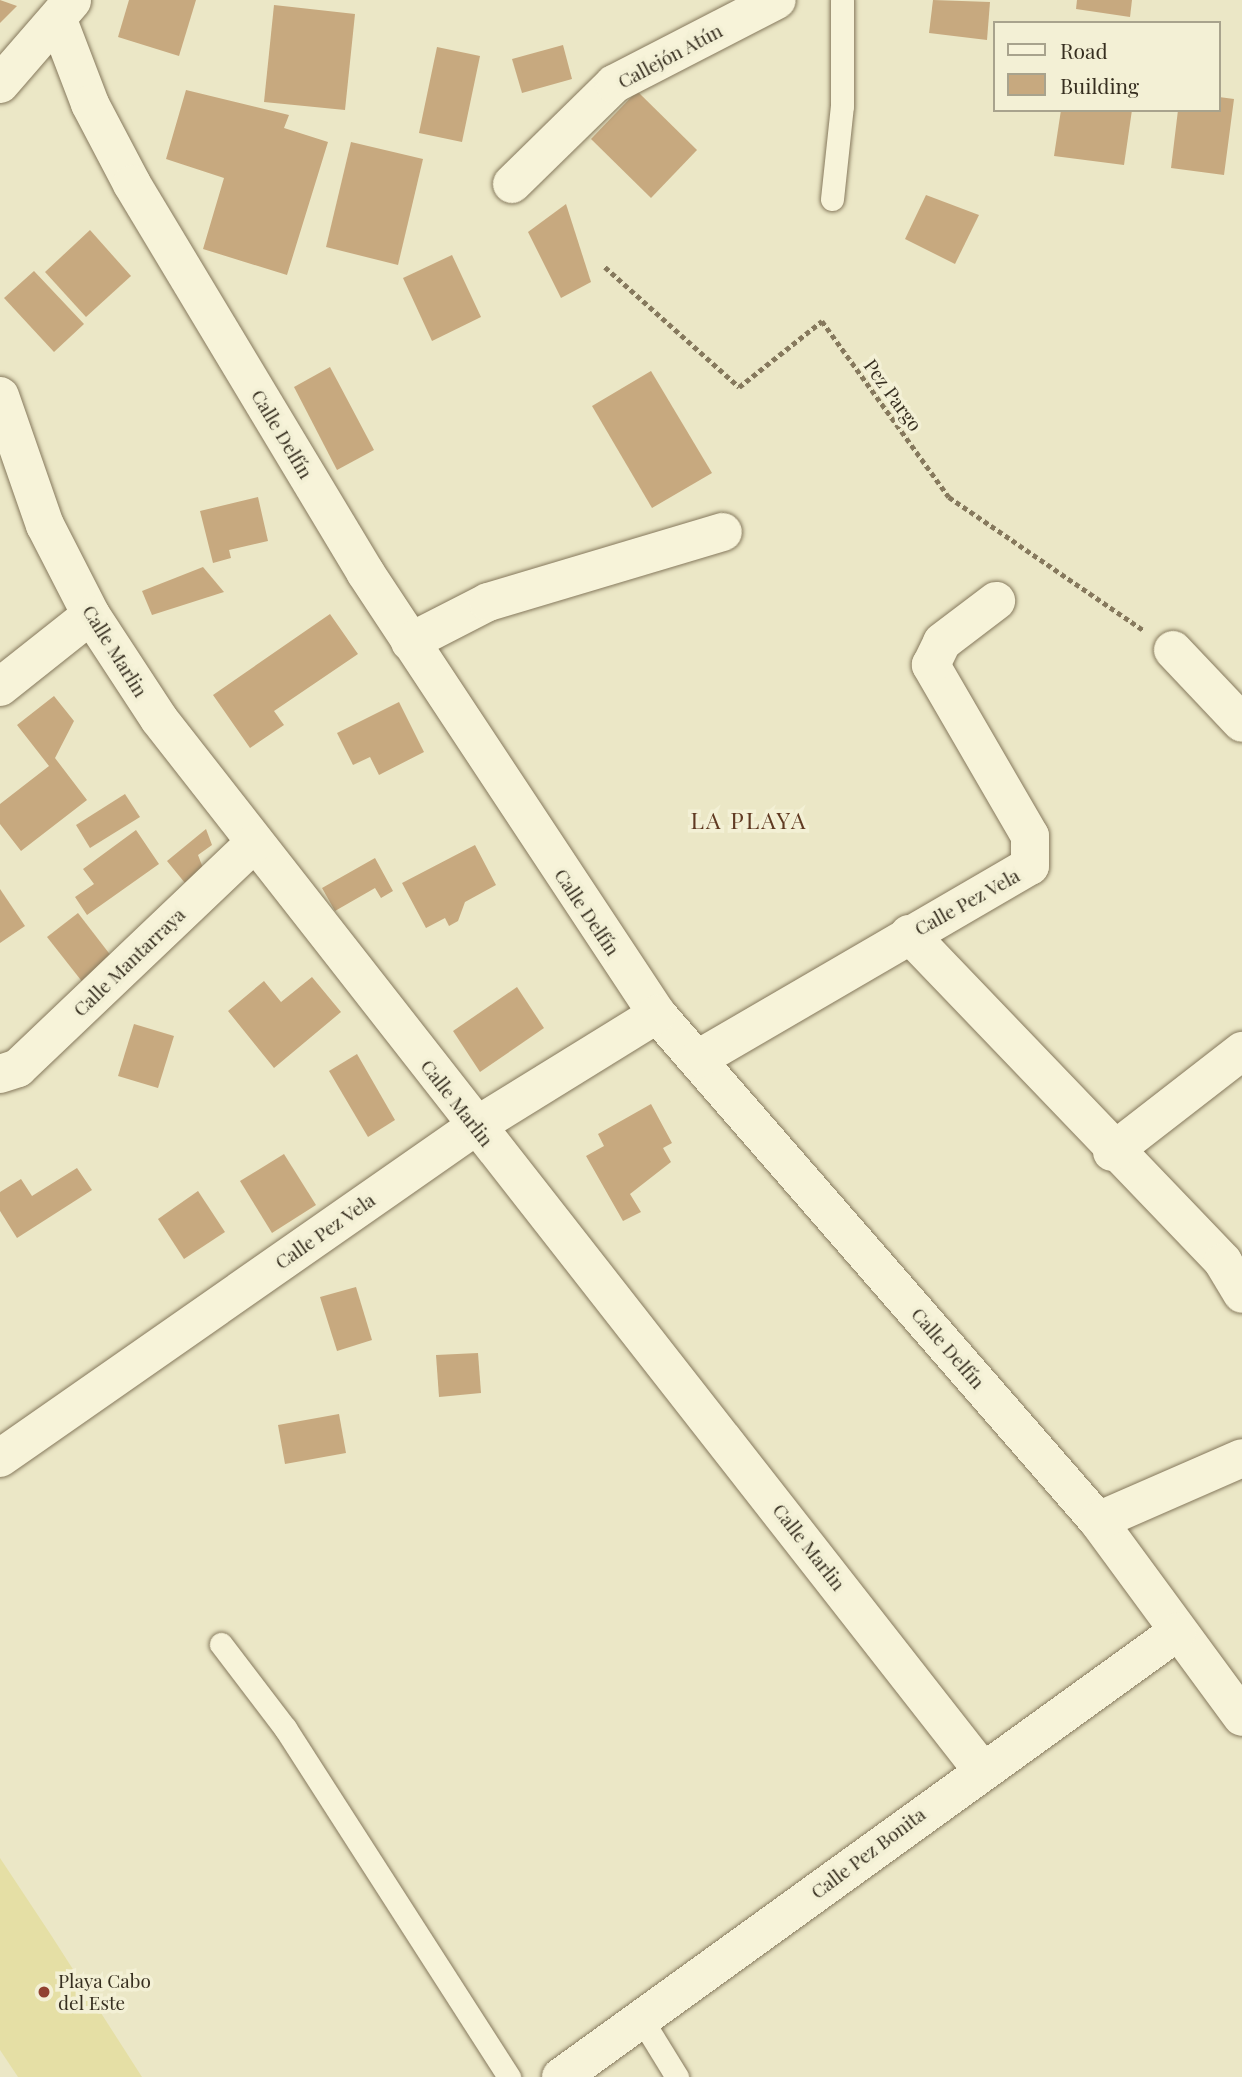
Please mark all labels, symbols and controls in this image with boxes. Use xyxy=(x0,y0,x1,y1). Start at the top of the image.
street label: Callejón Atún xyxy=(614,19,726,93)
legend xyxy=(993,21,1221,112)
text: Road xyxy=(1060,36,1108,64)
text: Building xyxy=(1060,71,1139,99)
street label: Pez Pargo xyxy=(859,355,927,435)
street label: Calle Delfín xyxy=(247,385,317,483)
street label: Calle Marlin xyxy=(78,601,152,701)
district label: LA PLAYA xyxy=(691,806,807,834)
street label: Calle Delfín xyxy=(550,864,624,960)
street label: Calle Pez Vela xyxy=(910,864,1024,940)
street label: Calle Mantarraya xyxy=(69,903,189,1021)
street label: Calle Marlin xyxy=(416,1055,498,1151)
street label: Calle Pez Vela xyxy=(270,1188,380,1274)
street label: Calle Delfín xyxy=(907,1303,989,1393)
street label: Calle Marlin xyxy=(768,1499,850,1595)
street label: Calle Pez Bonita xyxy=(806,1803,930,1903)
place label: Playa Cabo del Este xyxy=(58,1970,151,2014)
marker: Playa Cabo del Este xyxy=(36,1984,52,2000)

